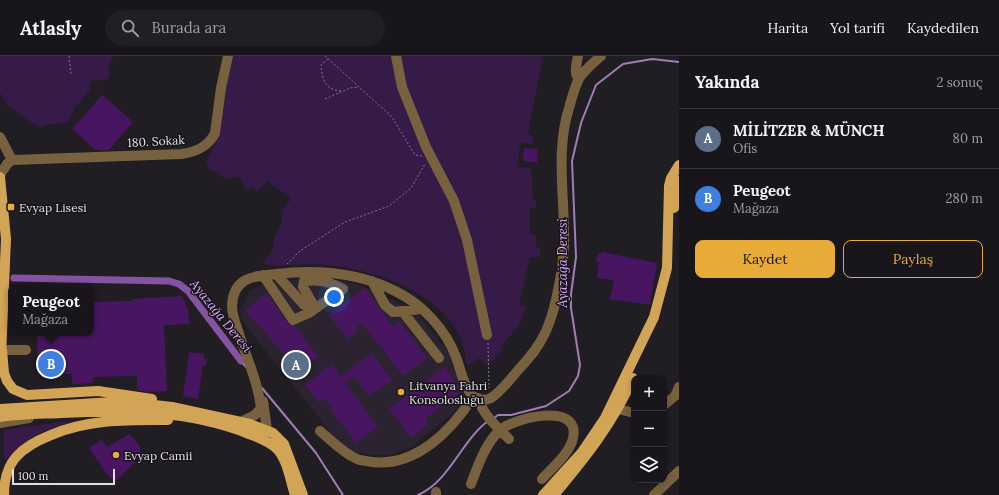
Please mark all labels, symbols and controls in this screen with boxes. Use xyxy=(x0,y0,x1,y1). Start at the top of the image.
search box xyxy=(105,10,385,46)
text: Atlasly xyxy=(20,16,81,40)
icon: search xyxy=(119,17,141,39)
text: Burada ara xyxy=(151,18,226,37)
text: Harita xyxy=(767,19,808,37)
text: Yol tarifi xyxy=(830,19,885,37)
text: Kaydedilen xyxy=(907,19,979,37)
text: Yakında xyxy=(695,71,759,93)
text: 2 sonuç xyxy=(936,74,983,91)
text: MİLİTZER & MÜNCH xyxy=(733,121,885,140)
text: A xyxy=(704,130,712,147)
text: 80 m xyxy=(953,130,983,147)
street label: 180. Sokak xyxy=(127,132,186,150)
text: Ofis xyxy=(733,140,757,157)
text: Peugeot xyxy=(733,181,791,200)
text: B xyxy=(704,190,712,207)
text: 280 m xyxy=(946,190,983,207)
place label: Evyap Lisesi xyxy=(19,200,87,215)
text: Mağaza xyxy=(733,200,779,217)
marker: Evyap Lisesi xyxy=(6,202,16,212)
water label: Ayazağa Deresi xyxy=(554,217,571,309)
button: Kaydet xyxy=(695,240,835,278)
button: Paylaş xyxy=(843,240,983,278)
water label: Ayazağa Deresi xyxy=(186,275,256,357)
popup xyxy=(8,284,94,336)
your location xyxy=(324,287,344,307)
text: Peugeot xyxy=(22,292,80,311)
text: Mağaza xyxy=(22,311,68,328)
pin: B xyxy=(38,349,64,379)
pin: A xyxy=(283,350,309,380)
map controls xyxy=(631,375,667,483)
button: + xyxy=(631,375,667,411)
place label: Litvanya Fahri Konsolosluğu xyxy=(409,378,487,407)
marker: Litvanya Fahri Konsolosluğu xyxy=(396,387,406,397)
button: − xyxy=(631,411,667,447)
button: layers xyxy=(631,447,667,483)
place label: Evyap Camii xyxy=(124,448,192,463)
marker: Evyap Camii xyxy=(111,450,121,460)
scale bar xyxy=(12,467,115,486)
text: 100 m xyxy=(18,469,48,483)

